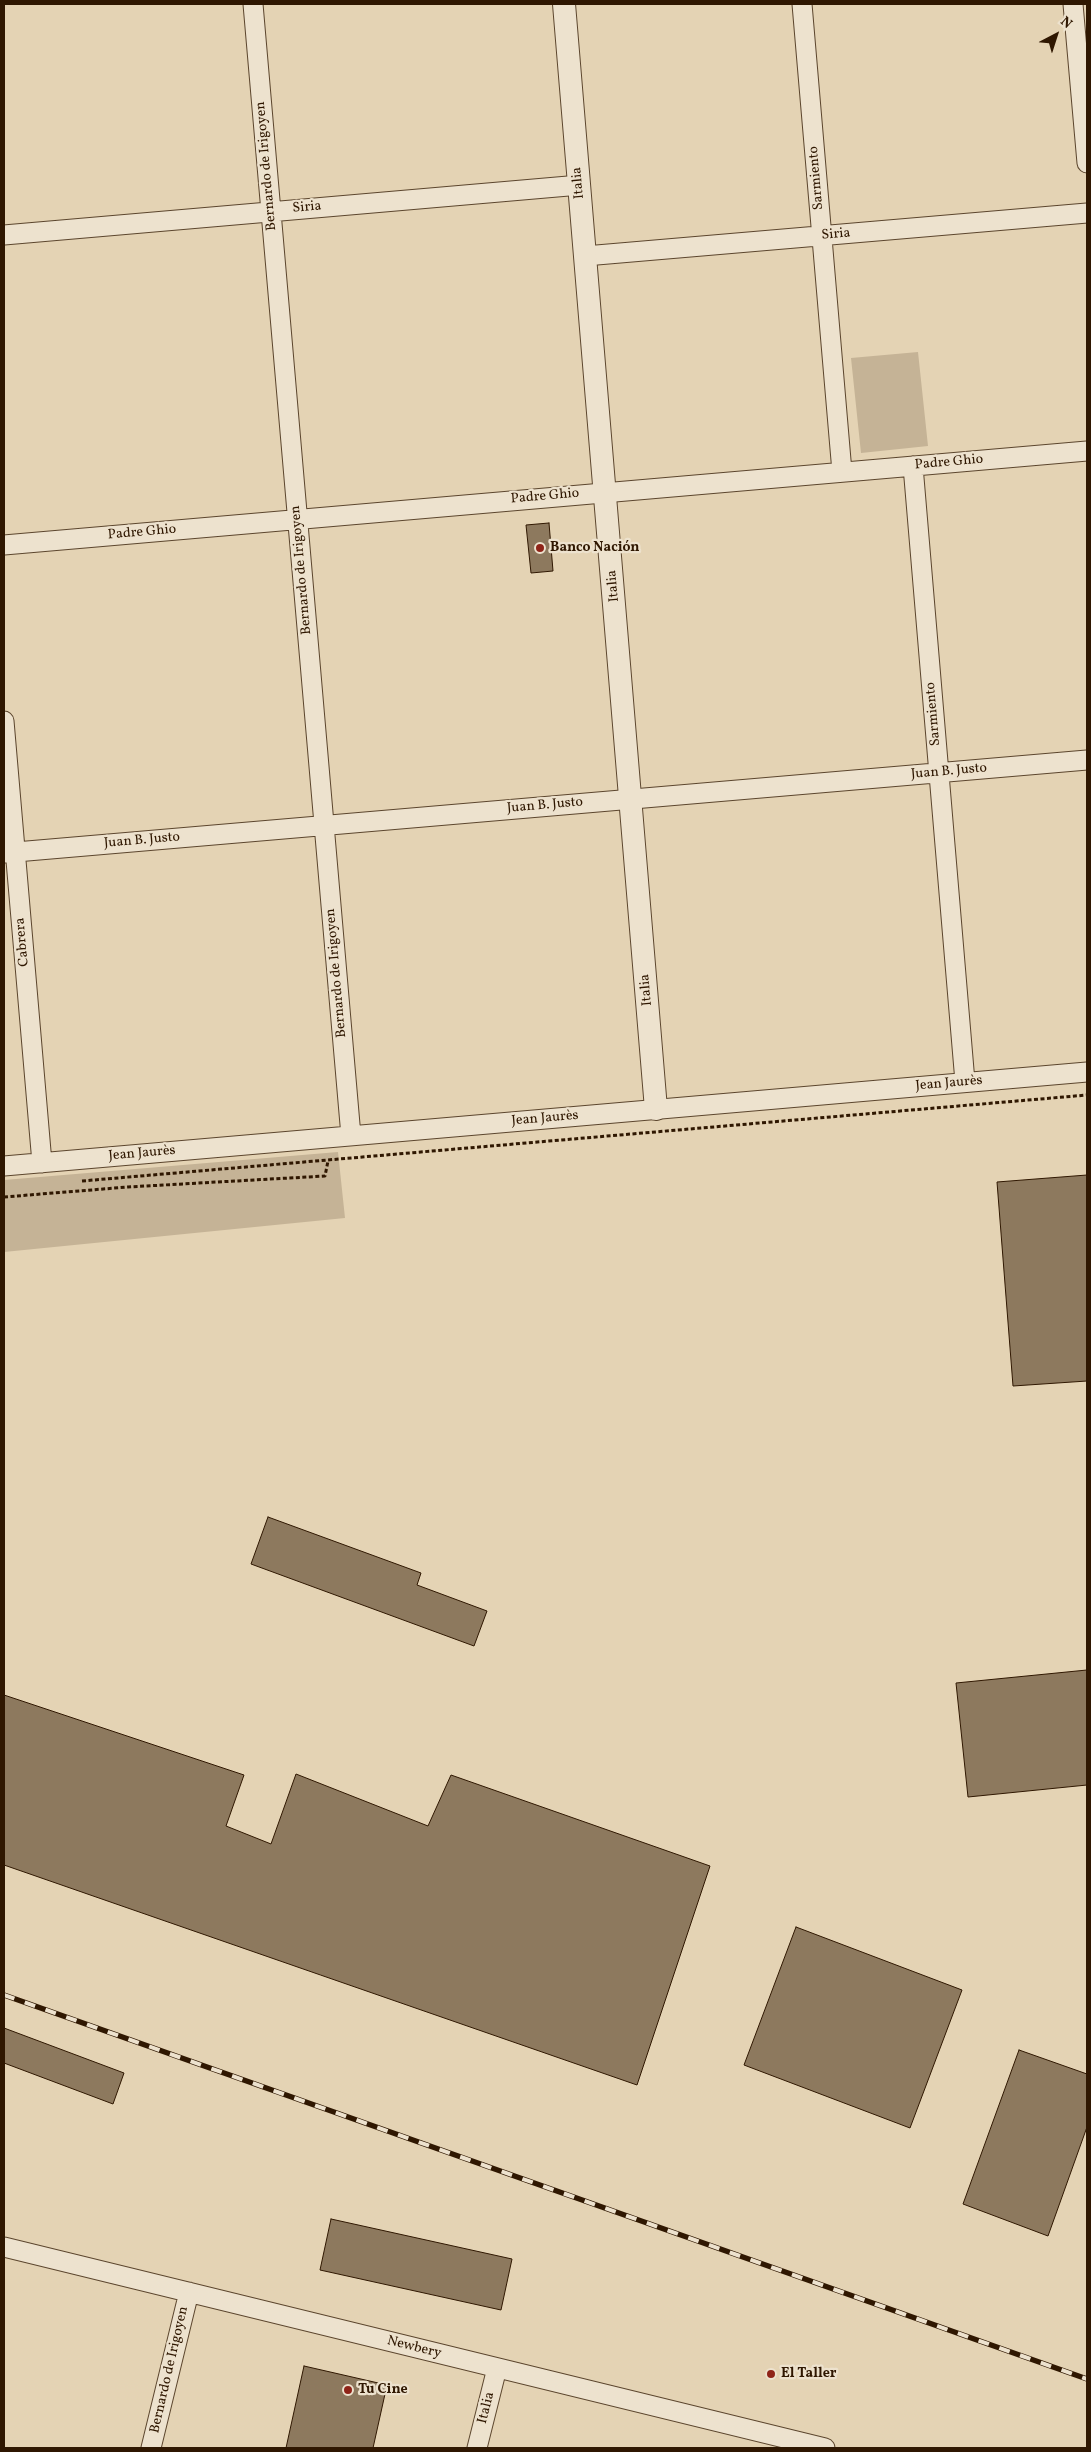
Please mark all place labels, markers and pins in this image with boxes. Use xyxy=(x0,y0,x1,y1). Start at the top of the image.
place label: Banco Nación xyxy=(550,540,640,556)
marker: Banco Nación xyxy=(534,542,546,554)
place label: El Taller xyxy=(781,2366,836,2382)
marker: El Taller xyxy=(765,2368,777,2380)
place label: Tu Cine xyxy=(358,2382,408,2398)
marker: Tu Cine xyxy=(342,2384,354,2396)

